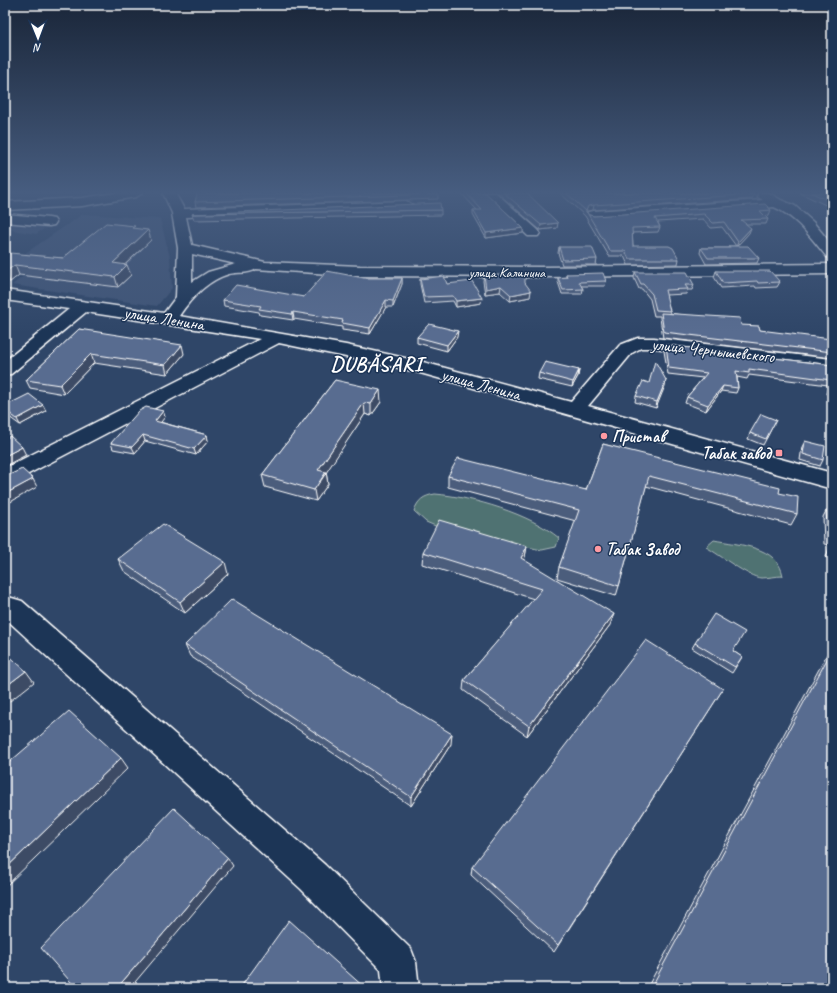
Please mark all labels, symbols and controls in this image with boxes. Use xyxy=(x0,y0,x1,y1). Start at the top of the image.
north arrow xyxy=(18,18,58,58)
text: N xyxy=(32,41,42,55)
street label: улица Калинина xyxy=(468,264,546,281)
street label: улица Ленина xyxy=(121,302,207,336)
street label: улица Чернышевского xyxy=(649,333,776,367)
district label: DUBĂSARI xyxy=(331,351,427,377)
street label: улица Ленина xyxy=(438,364,525,406)
place label: Пристав xyxy=(612,426,669,447)
marker: Пристав xyxy=(599,431,609,441)
place label: Табак завод xyxy=(702,443,773,464)
marker: Табак завод xyxy=(774,448,784,458)
place label: Табак Завод xyxy=(606,539,682,560)
marker: Табак Завод xyxy=(593,544,603,554)

